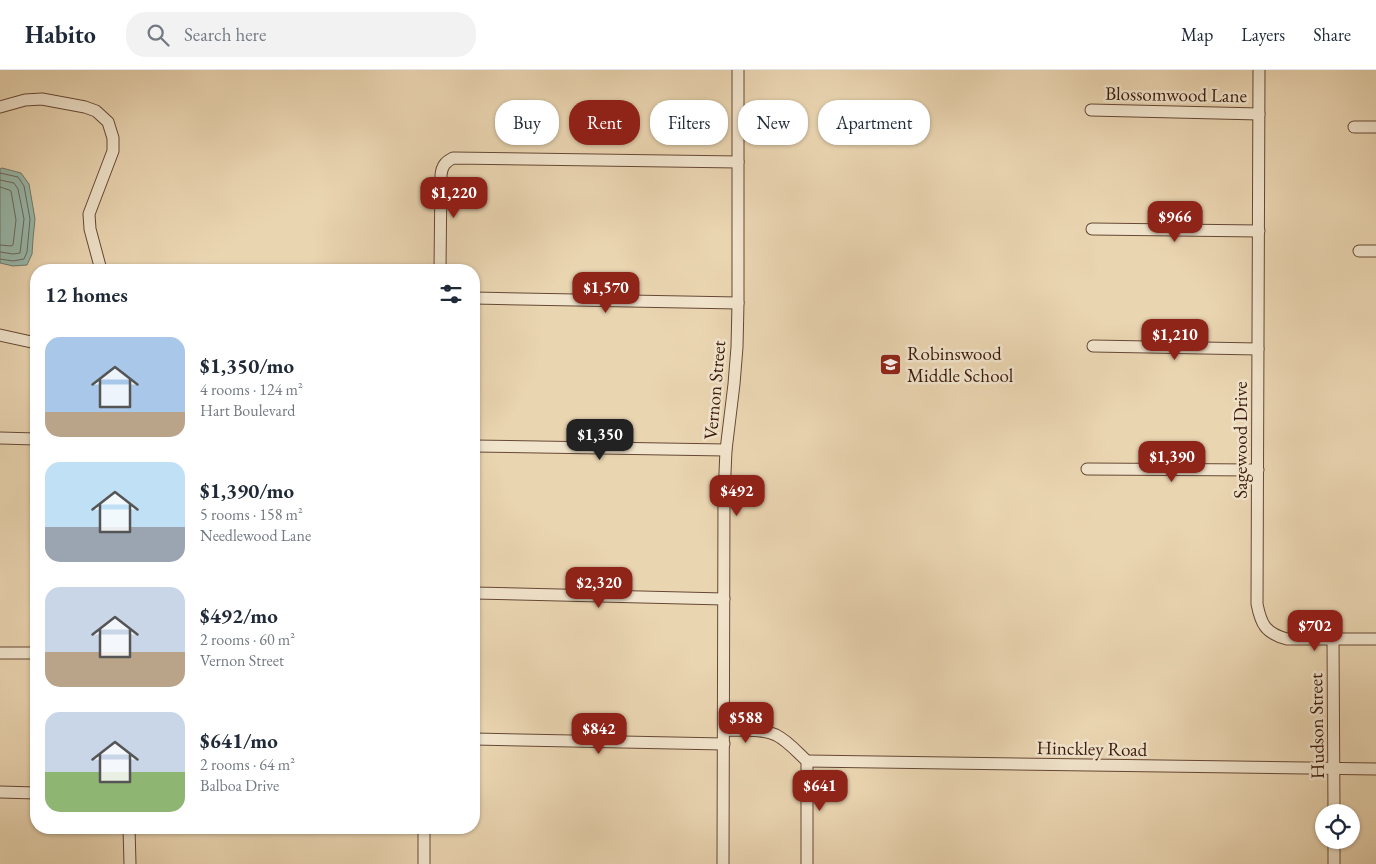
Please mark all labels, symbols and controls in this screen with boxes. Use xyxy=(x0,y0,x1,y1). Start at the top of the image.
search box xyxy=(126,12,476,57)
text: Habito xyxy=(25,19,96,50)
icon: search xyxy=(144,21,172,49)
text: Search here xyxy=(184,22,266,47)
text: Map xyxy=(1181,23,1213,46)
text: Layers xyxy=(1241,23,1285,46)
text: Share xyxy=(1313,23,1351,46)
street label: Blossomwood Lane xyxy=(1105,81,1247,108)
chip: Buy xyxy=(495,100,559,145)
chip: Rent xyxy=(569,100,640,145)
chip: Filters xyxy=(650,100,728,145)
chip: New xyxy=(738,100,808,145)
chip: Apartment xyxy=(818,100,930,145)
pin: $1,220 xyxy=(413,176,495,219)
text: $1,220 xyxy=(431,182,477,203)
pin: $966 xyxy=(1145,200,1205,243)
text: $966 xyxy=(1159,206,1191,227)
pin: $1,570 xyxy=(565,272,647,314)
text: $1,570 xyxy=(583,277,629,298)
icon: filters xyxy=(437,280,465,308)
text: 12 homes xyxy=(45,281,128,308)
pin: $1,210 xyxy=(1134,318,1216,361)
text: $1,210 xyxy=(1152,324,1198,345)
street label: Vernon Street xyxy=(698,339,731,441)
place label: Robinswood Middle School xyxy=(907,341,1014,388)
text: $1,350/mo xyxy=(200,352,294,379)
school or university icon: Robinswood Middle School xyxy=(879,352,903,376)
icon: home xyxy=(85,357,145,417)
text: 4 rooms · 124 m² xyxy=(200,379,303,400)
street label: Sagewood Drive xyxy=(1228,381,1253,499)
text: Hart Boulevard xyxy=(200,400,295,421)
pin: $1,350 xyxy=(559,418,641,461)
text: $1,350 xyxy=(577,424,623,445)
pin: $1,390 xyxy=(1131,440,1213,483)
text: $1,390 xyxy=(1149,446,1195,467)
pin: $492 xyxy=(707,474,767,517)
text: $1,390/mo xyxy=(200,477,294,504)
text: $492 xyxy=(721,480,753,501)
icon: home xyxy=(85,482,145,542)
text: 5 rooms · 158 m² xyxy=(200,504,303,525)
text: Needlewood Lane xyxy=(200,525,311,546)
pin: $2,320 xyxy=(558,566,640,609)
text: $2,320 xyxy=(576,572,622,593)
text: $492/mo xyxy=(200,602,278,629)
icon: home xyxy=(85,607,145,667)
pin: $702 xyxy=(1285,610,1345,652)
text: $702 xyxy=(1299,615,1331,636)
text: 2 rooms · 60 m² xyxy=(200,629,295,650)
text: Vernon Street xyxy=(200,650,284,671)
street label: Hudson Street xyxy=(1303,673,1330,779)
pin: $588 xyxy=(716,702,776,744)
text: $588 xyxy=(730,707,762,728)
pin: $842 xyxy=(569,712,629,755)
text: $842 xyxy=(583,718,615,739)
text: $641/mo xyxy=(200,727,278,754)
icon: home xyxy=(85,732,145,792)
street label: Hinckley Road xyxy=(1036,735,1148,762)
text: 2 rooms · 64 m² xyxy=(200,754,295,775)
pin: $641 xyxy=(790,770,850,812)
text: Balboa Drive xyxy=(200,775,279,796)
text: $641 xyxy=(804,775,836,796)
map controls xyxy=(1315,804,1360,849)
button: locate xyxy=(1315,804,1360,849)

